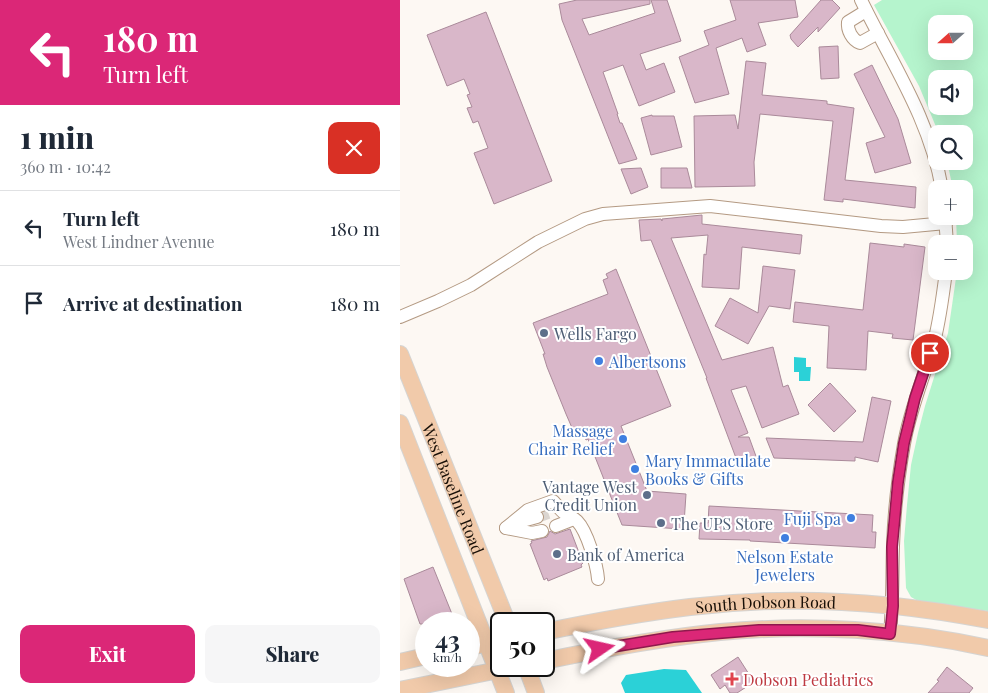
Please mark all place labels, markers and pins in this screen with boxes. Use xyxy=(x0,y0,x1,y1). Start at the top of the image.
place label: Wells Fargo xyxy=(553,323,637,344)
marker: Wells Fargo xyxy=(538,327,550,339)
pin xyxy=(909,332,951,374)
place label: Albertsons xyxy=(608,351,686,372)
marker: Albertsons xyxy=(593,355,605,367)
place label: Massage Chair Relief xyxy=(528,420,615,459)
marker: Massage Chair Relief xyxy=(617,433,629,445)
place label: Mary Immaculate Books & Gifts xyxy=(645,450,771,489)
marker: Mary Immaculate Books & Gifts xyxy=(629,463,641,475)
place label: Vantage West Credit Union xyxy=(542,476,637,515)
marker: Vantage West Credit Union xyxy=(641,489,653,501)
place label: Fuji Spa xyxy=(784,508,841,529)
marker: Fuji Spa xyxy=(845,512,857,524)
place label: The UPS Store xyxy=(671,513,773,534)
marker: The UPS Store xyxy=(655,517,667,529)
marker: Nelson Estate Jewelers xyxy=(779,532,791,544)
place label: Bank of America xyxy=(567,544,685,565)
place label: Nelson Estate Jewelers xyxy=(736,546,834,585)
marker: Bank of America xyxy=(551,548,563,560)
place label: Dobson Pediatrics xyxy=(743,669,873,690)
marker: Dobson Pediatrics xyxy=(725,672,739,686)

